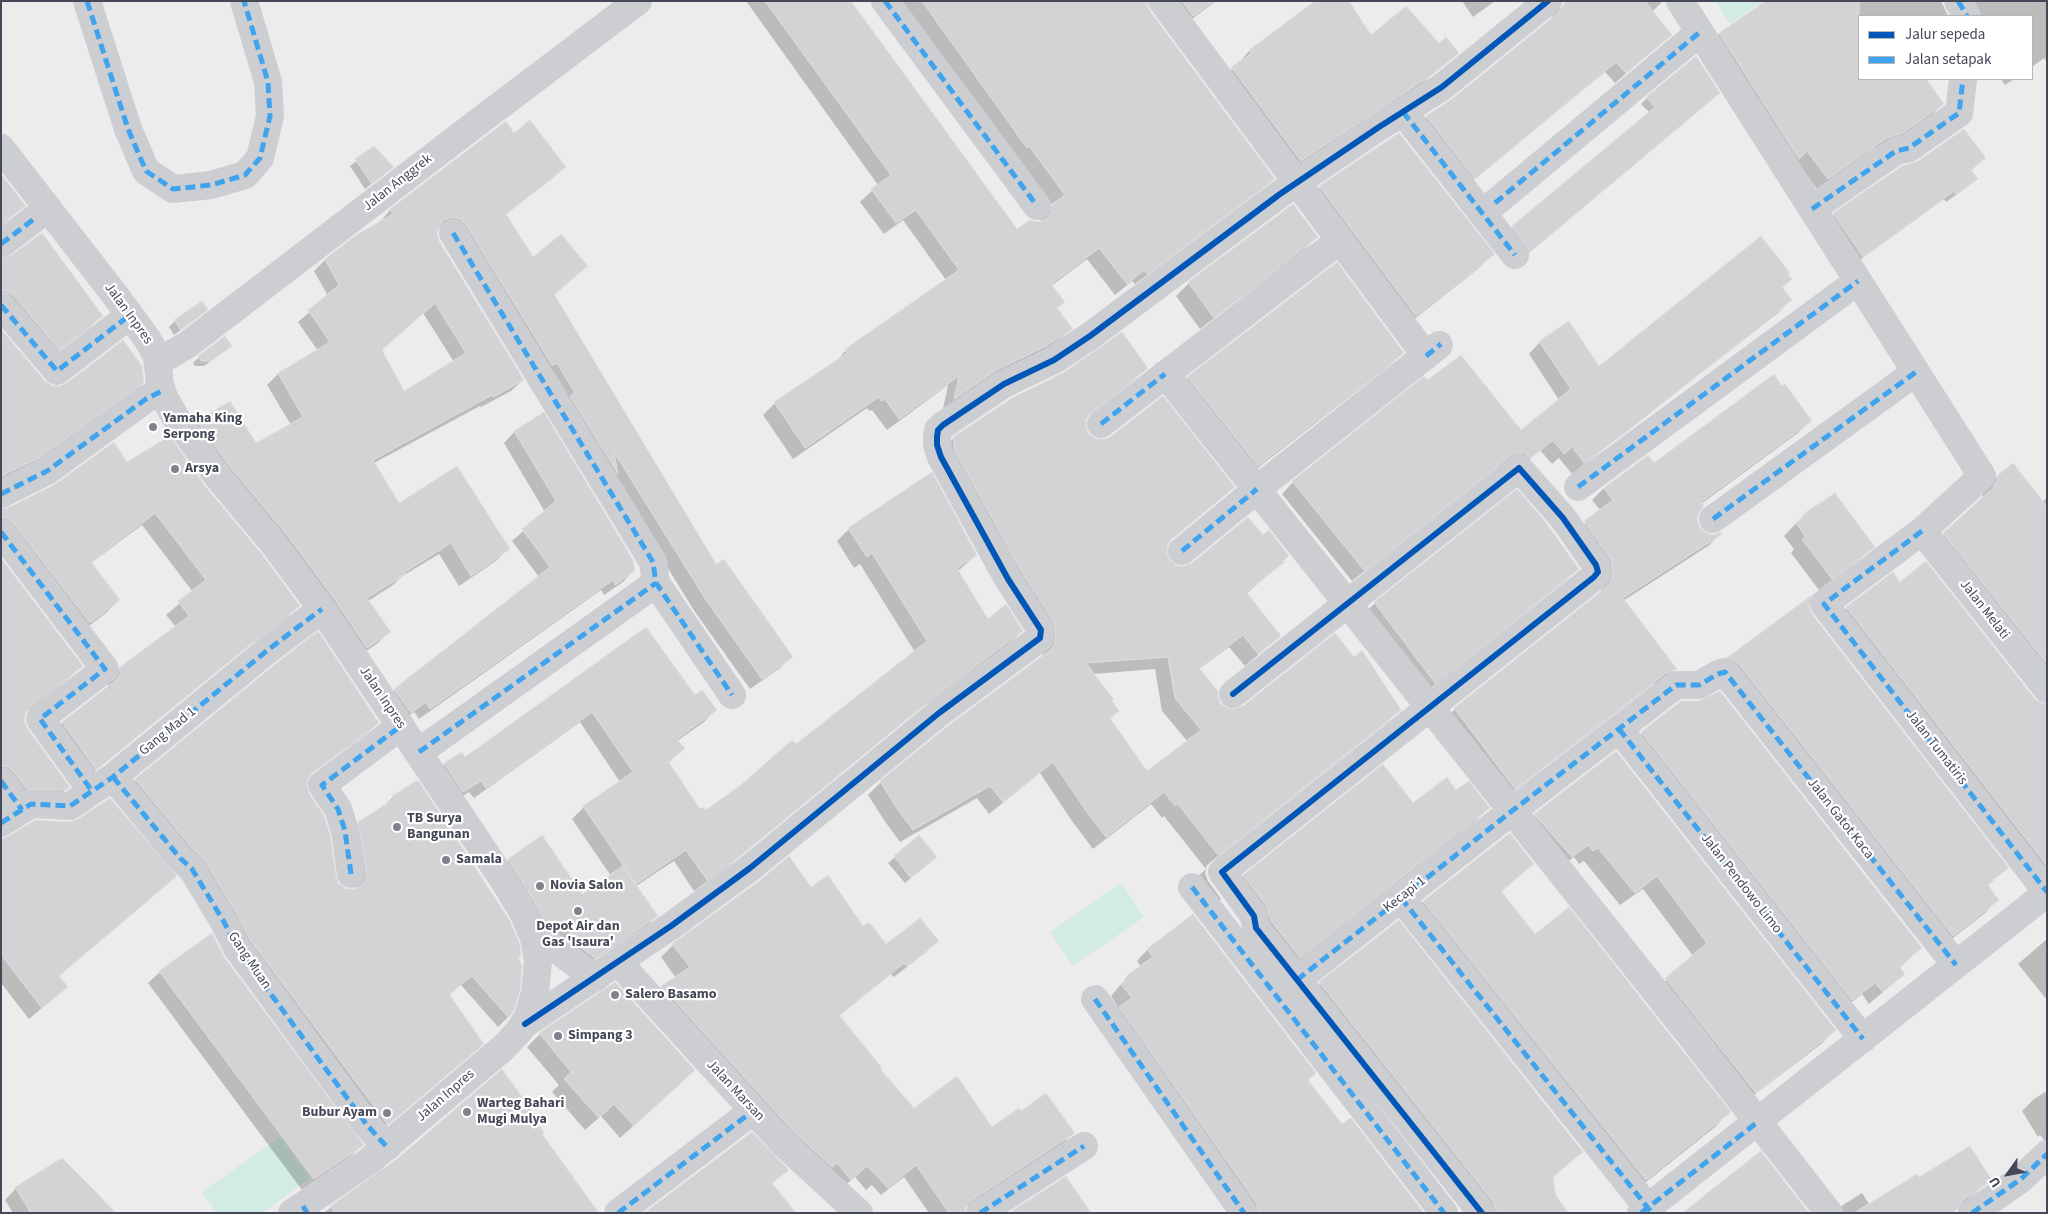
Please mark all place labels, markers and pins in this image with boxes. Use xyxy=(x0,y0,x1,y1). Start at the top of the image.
place label: Yamaha King Serpong xyxy=(163,411,242,444)
marker: Yamaha King Serpong xyxy=(147,421,159,433)
place label: Arsya xyxy=(185,461,219,477)
marker: Arsya xyxy=(169,463,181,475)
place label: TB Surya Bangunan xyxy=(407,811,470,844)
marker: TB Surya Bangunan xyxy=(391,821,403,833)
place label: Samala xyxy=(456,852,502,868)
marker: Samala xyxy=(440,854,452,866)
place label: Novia Salon xyxy=(550,878,623,894)
marker: Novia Salon xyxy=(534,880,546,892)
marker: Depot Air dan Gas 'Isaura' xyxy=(572,905,584,917)
place label: Depot Air dan Gas 'Isaura' xyxy=(536,919,620,952)
place label: Salero Basamo xyxy=(625,987,717,1003)
marker: Salero Basamo xyxy=(609,989,621,1001)
place label: Simpang 3 xyxy=(568,1028,633,1044)
marker: Simpang 3 xyxy=(552,1030,564,1042)
place label: Warteg Bahari Mugi Mulya xyxy=(477,1096,564,1128)
place label: Bubur Ayam xyxy=(302,1105,377,1121)
marker: Warteg Bahari Mugi Mulya xyxy=(461,1106,473,1118)
marker: Bubur Ayam xyxy=(381,1107,393,1119)

